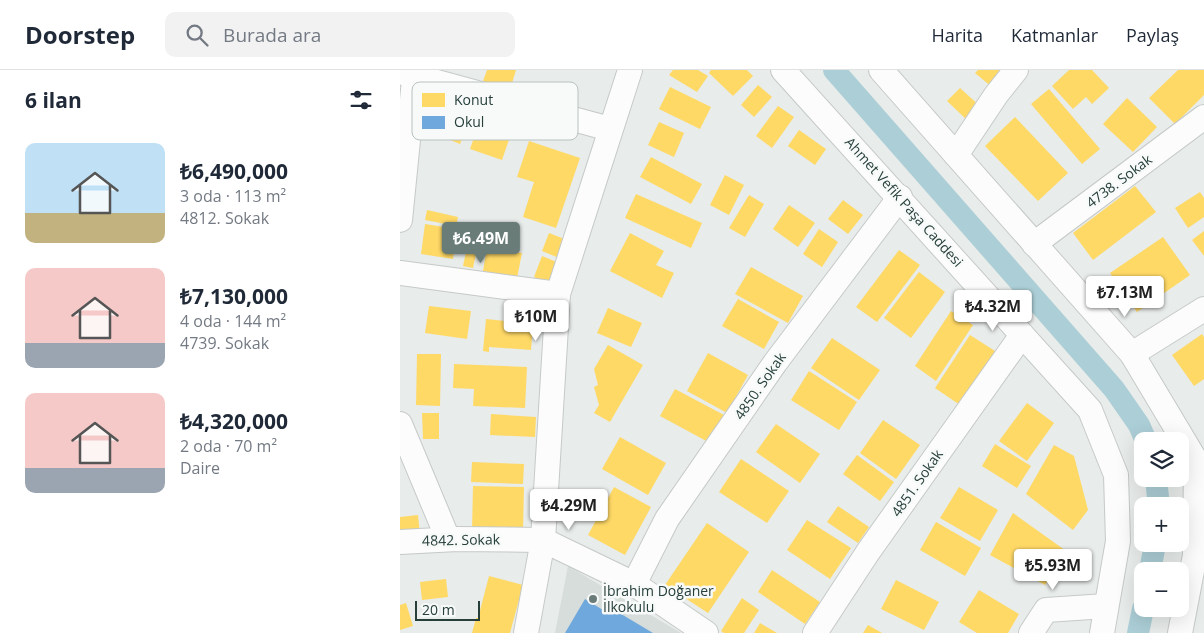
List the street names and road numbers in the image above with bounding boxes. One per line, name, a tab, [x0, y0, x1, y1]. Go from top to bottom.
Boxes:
street label: Ahmet Vefik Paşa Caddesi	[841, 133, 968, 271]
street label: 4738. Sokak	[1082, 149, 1156, 212]
street label: 4850. Sokak	[729, 348, 790, 423]
street label: 4851. Sokak	[886, 445, 947, 520]
street label: 4842. Sokak	[422, 529, 501, 550]

